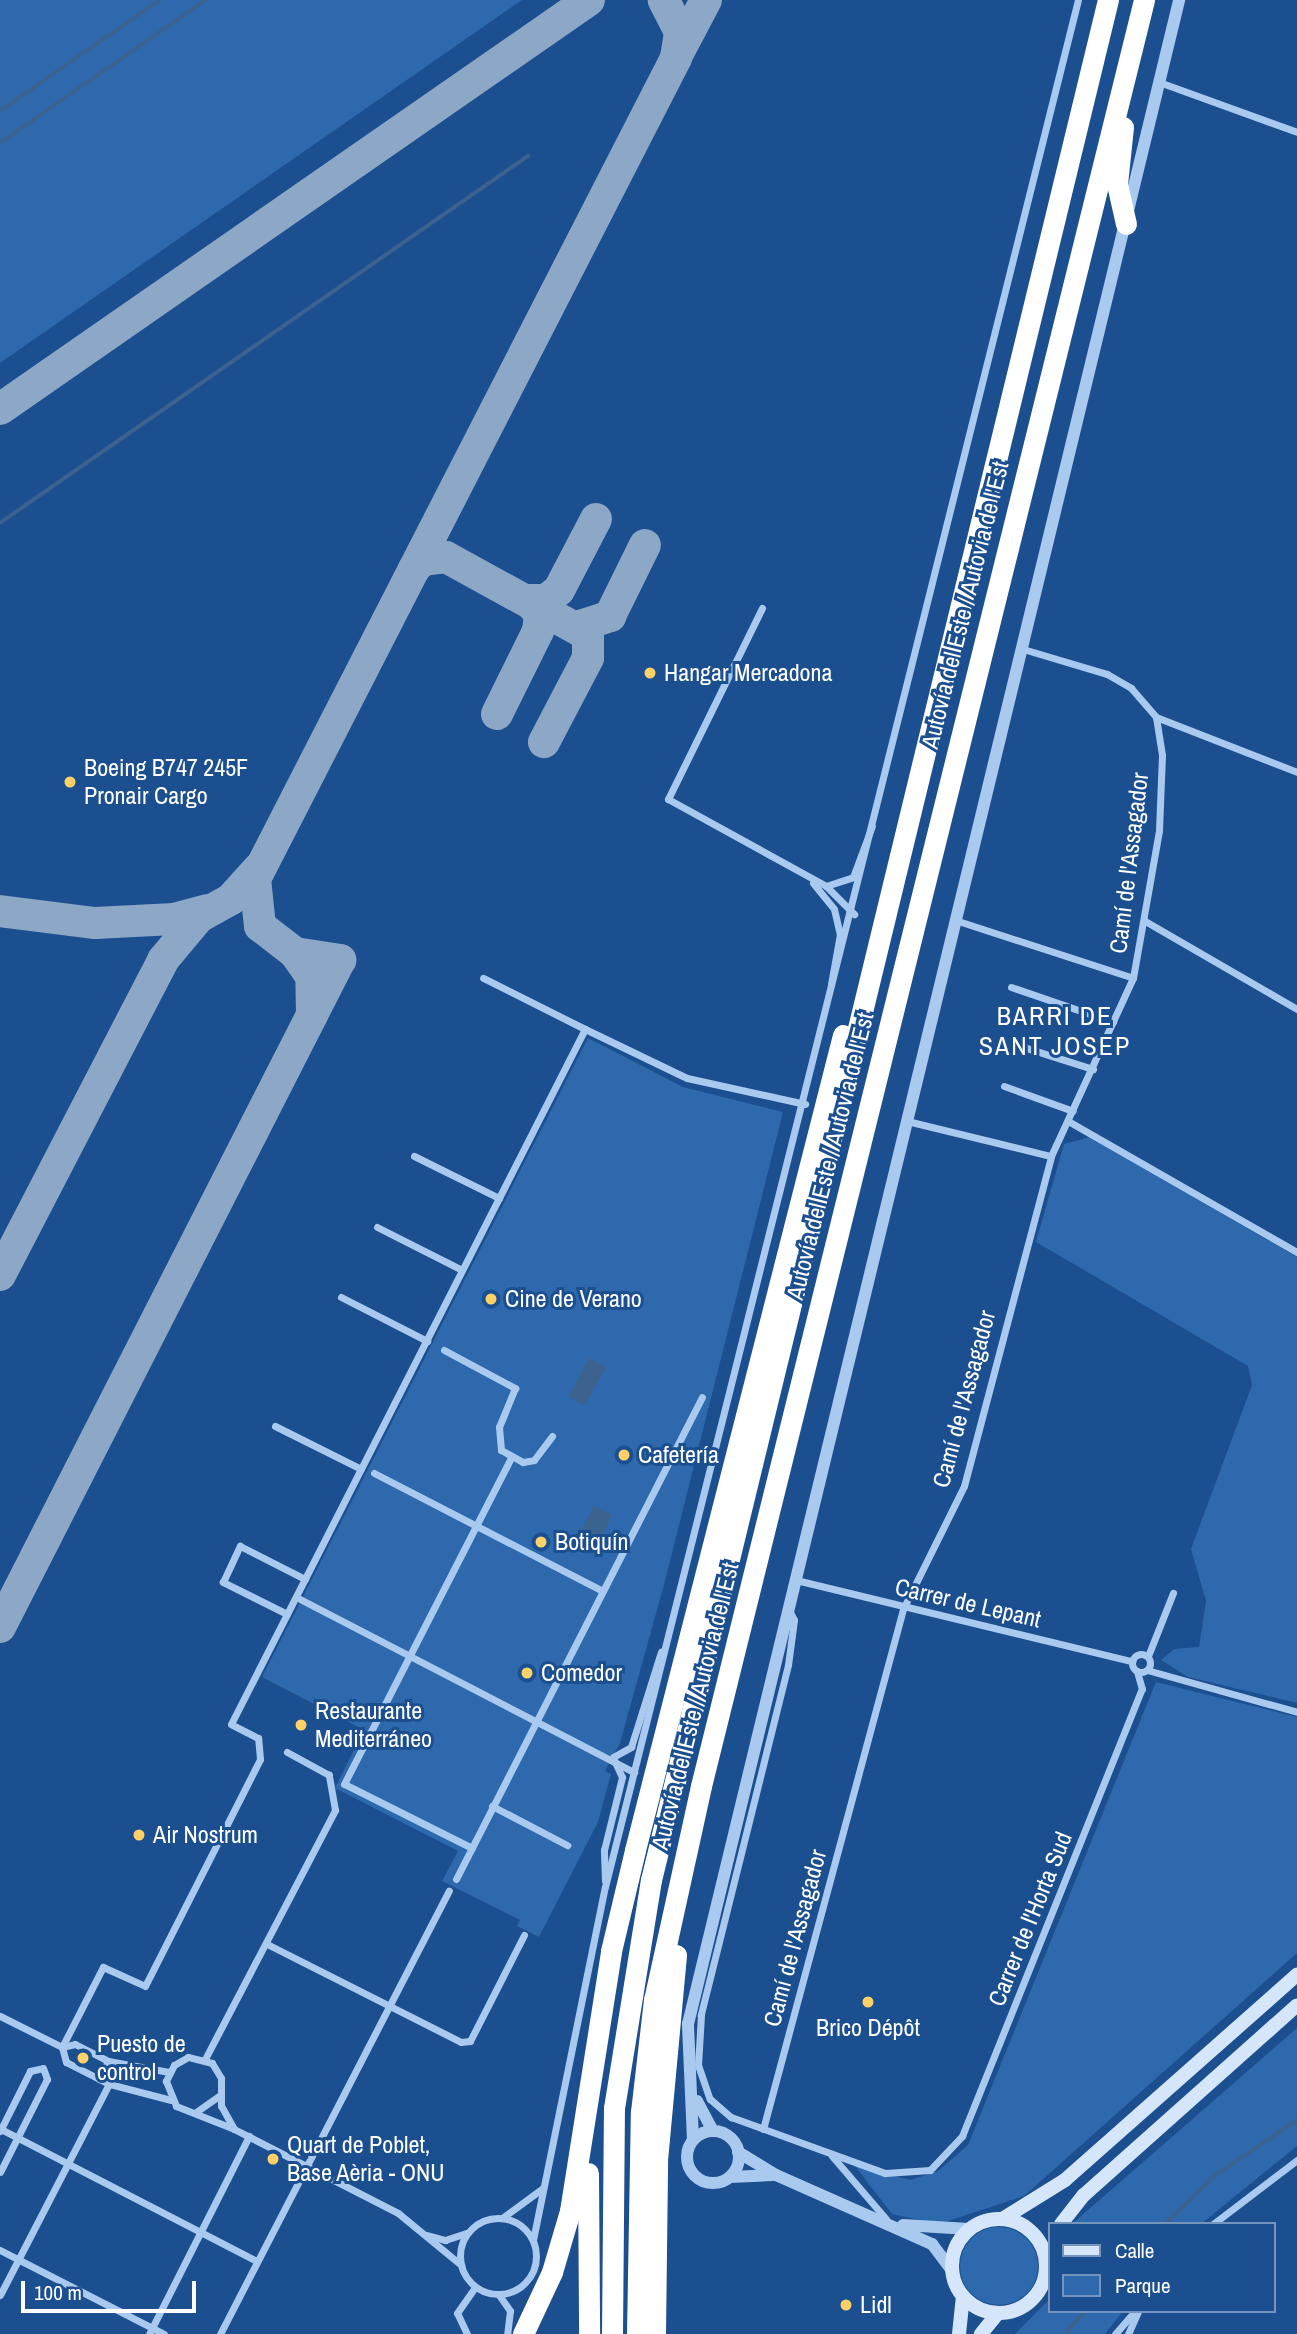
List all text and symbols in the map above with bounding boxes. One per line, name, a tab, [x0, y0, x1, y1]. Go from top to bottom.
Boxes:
street label: Autovía del Este / Autovia de l'Est	[915, 458, 1015, 752]
place label: Hangar Mercadona	[664, 659, 832, 687]
marker: Hangar Mercadona	[642, 665, 658, 681]
place label: Boeing B747 245F Pronair Cargo	[84, 754, 248, 810]
street label: Camí de l'Assagador	[1104, 771, 1154, 955]
marker: Boeing B747 245F Pronair Cargo	[62, 774, 78, 790]
district label: BARRI DE SANT JOSEP	[980, 1000, 1130, 1062]
street label: Autovía del Este / Autovia de l'Est	[780, 1009, 880, 1303]
place label: Cine de Verano	[505, 1285, 642, 1313]
marker: Cine de Verano	[483, 1291, 499, 1307]
street label: Camí de l'Assagador	[927, 1307, 1001, 1491]
place label: Cafetería	[638, 1441, 719, 1469]
marker: Cafetería	[616, 1447, 632, 1463]
place label: Botiquín	[555, 1528, 628, 1556]
marker: Botiquín	[533, 1534, 549, 1550]
street label: Autovía del Este / Autovia de l'Est	[645, 1559, 745, 1853]
street label: Carrer de Lepant	[892, 1572, 1044, 1634]
place label: Comedor	[541, 1659, 622, 1687]
marker: Comedor	[519, 1665, 535, 1681]
place label: Restaurante Mediterráneo	[315, 1697, 432, 1753]
marker: Restaurante Mediterráneo	[293, 1717, 309, 1733]
place label: Air Nostrum	[153, 1821, 258, 1849]
marker: Air Nostrum	[131, 1827, 147, 1843]
street label: Carrer de l'Horta Sud	[982, 1828, 1078, 2010]
street label: Camí de l'Assagador	[758, 1846, 832, 2030]
marker: Brico Dépôt	[860, 1994, 876, 2010]
place label: Brico Dépôt	[816, 2014, 920, 2042]
place label: Puesto de control	[97, 2030, 186, 2086]
marker: Puesto de control	[75, 2050, 91, 2066]
place label: Quart de Poblet, Base Aèria - ONU	[287, 2131, 446, 2187]
marker: Quart de Poblet, Base Aèria - ONU	[265, 2151, 281, 2167]
legend	[1048, 2222, 1276, 2313]
text: Calle	[1115, 2236, 1154, 2265]
scale bar	[24, 2268, 200, 2312]
text: Parque	[1115, 2271, 1171, 2300]
text: 100 m	[34, 2278, 82, 2307]
place label: Lidl	[860, 2291, 892, 2319]
marker: Lidl	[838, 2297, 854, 2313]

